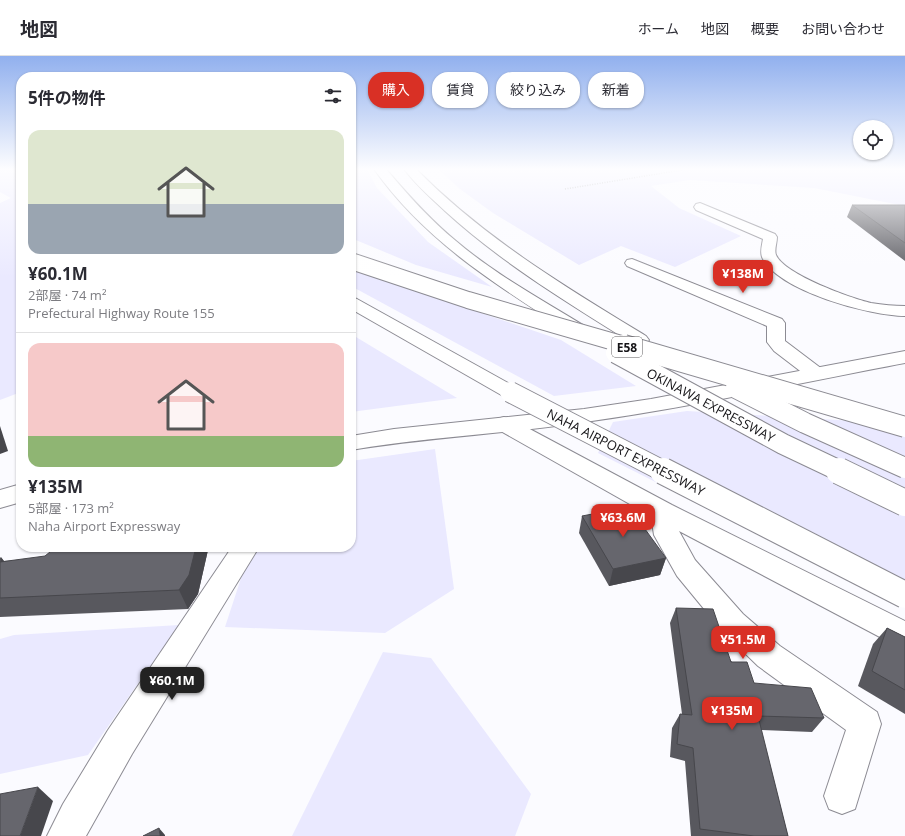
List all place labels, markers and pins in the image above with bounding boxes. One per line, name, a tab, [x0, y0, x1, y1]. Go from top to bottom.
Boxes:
pin: ¥138M	[715, 260, 771, 294]
pin: ¥63.6M	[590, 504, 656, 538]
pin: ¥51.5M	[710, 626, 776, 660]
pin: ¥60.1M	[139, 667, 205, 701]
pin: ¥135M	[704, 697, 760, 731]

